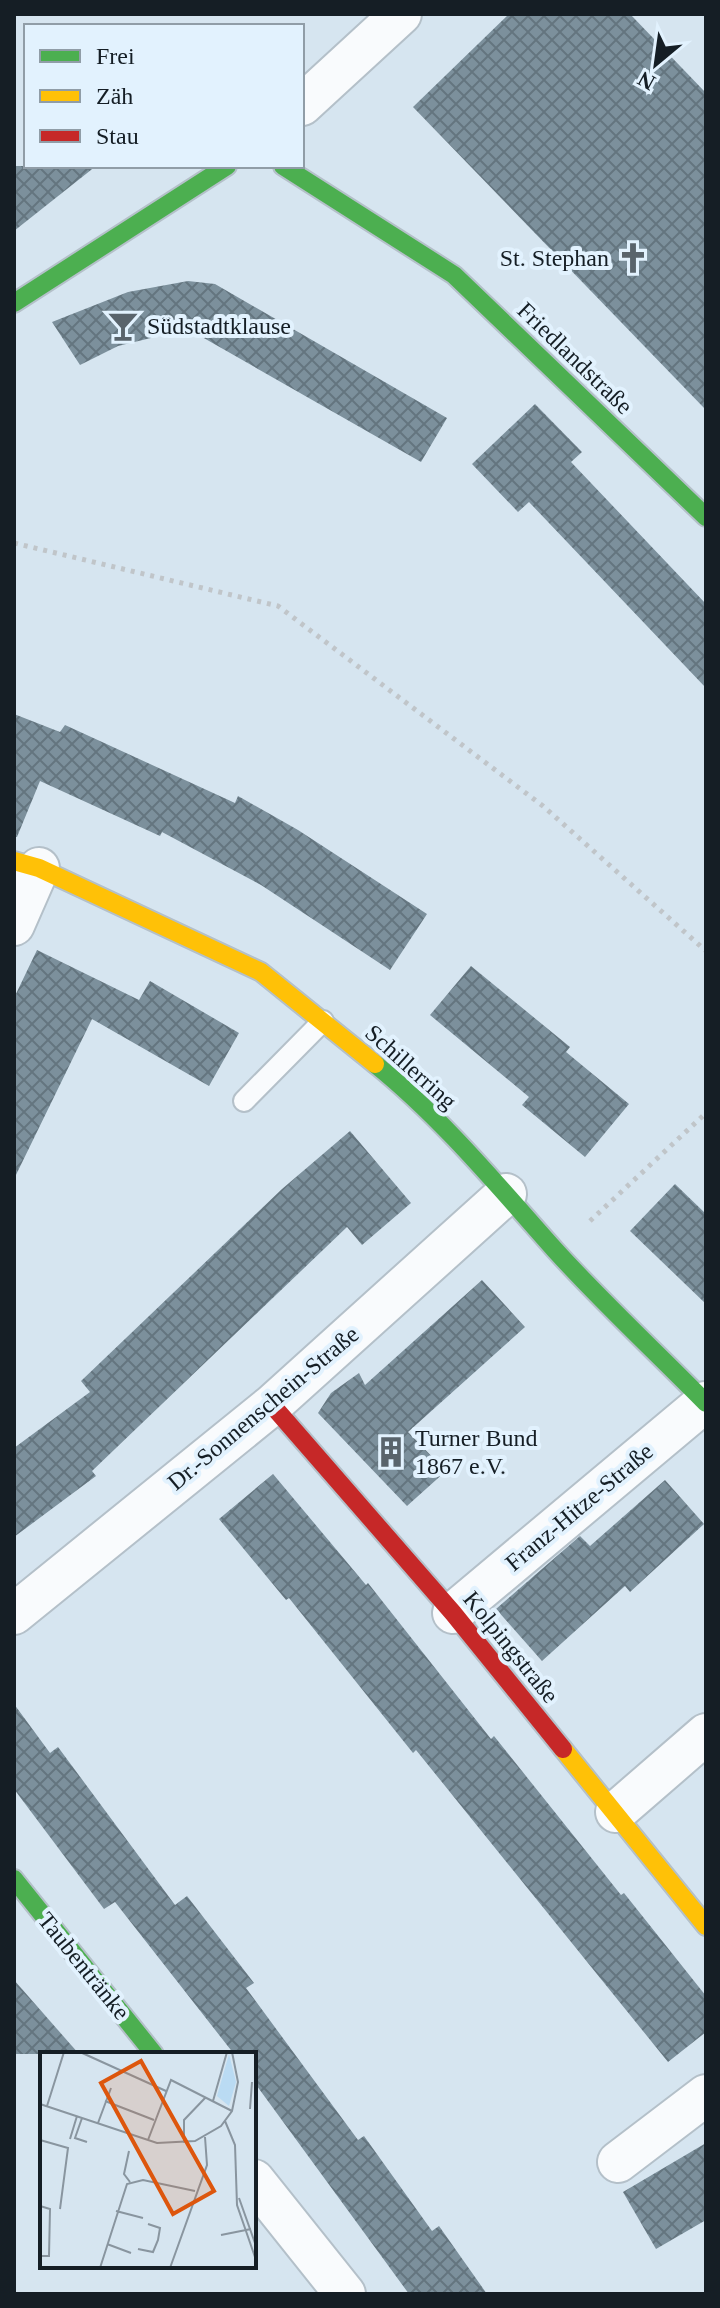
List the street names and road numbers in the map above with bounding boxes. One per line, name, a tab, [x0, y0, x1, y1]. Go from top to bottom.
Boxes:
street label: Friedlandstraße	[512, 297, 638, 419]
street label: Schillerring	[360, 1019, 462, 1115]
street label: Dr.-Sonnenschein-Straße	[162, 1321, 364, 1495]
street label: Franz-Hitze-Straße	[500, 1438, 658, 1576]
street label: Kolpingstraße	[458, 1586, 564, 1708]
street label: Taubentränke	[33, 1907, 135, 2025]

